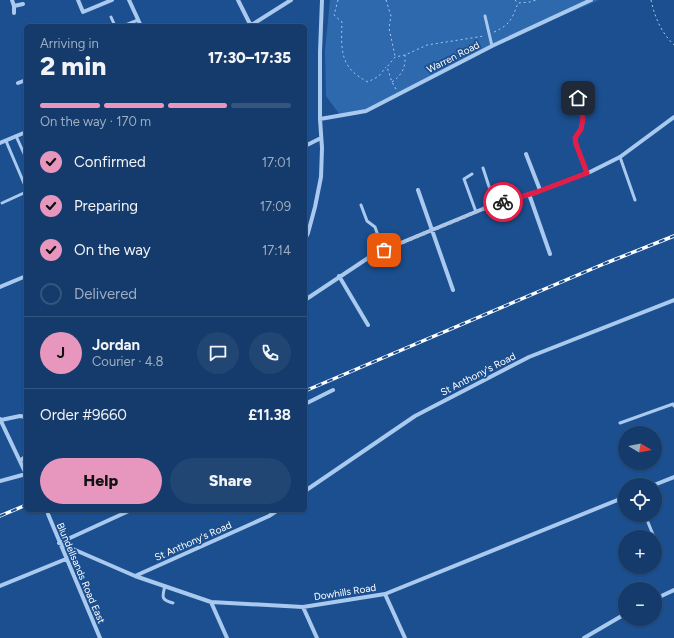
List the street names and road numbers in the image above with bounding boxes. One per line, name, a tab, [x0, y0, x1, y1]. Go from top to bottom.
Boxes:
street label: Warren Road	[424, 38, 482, 76]
street label: St Anthony's Road	[438, 349, 518, 399]
street label: St Anthony's Road	[153, 518, 234, 564]
street label: Blundellsands Road East	[54, 521, 108, 626]
street label: Dowhills Road	[313, 581, 377, 603]

